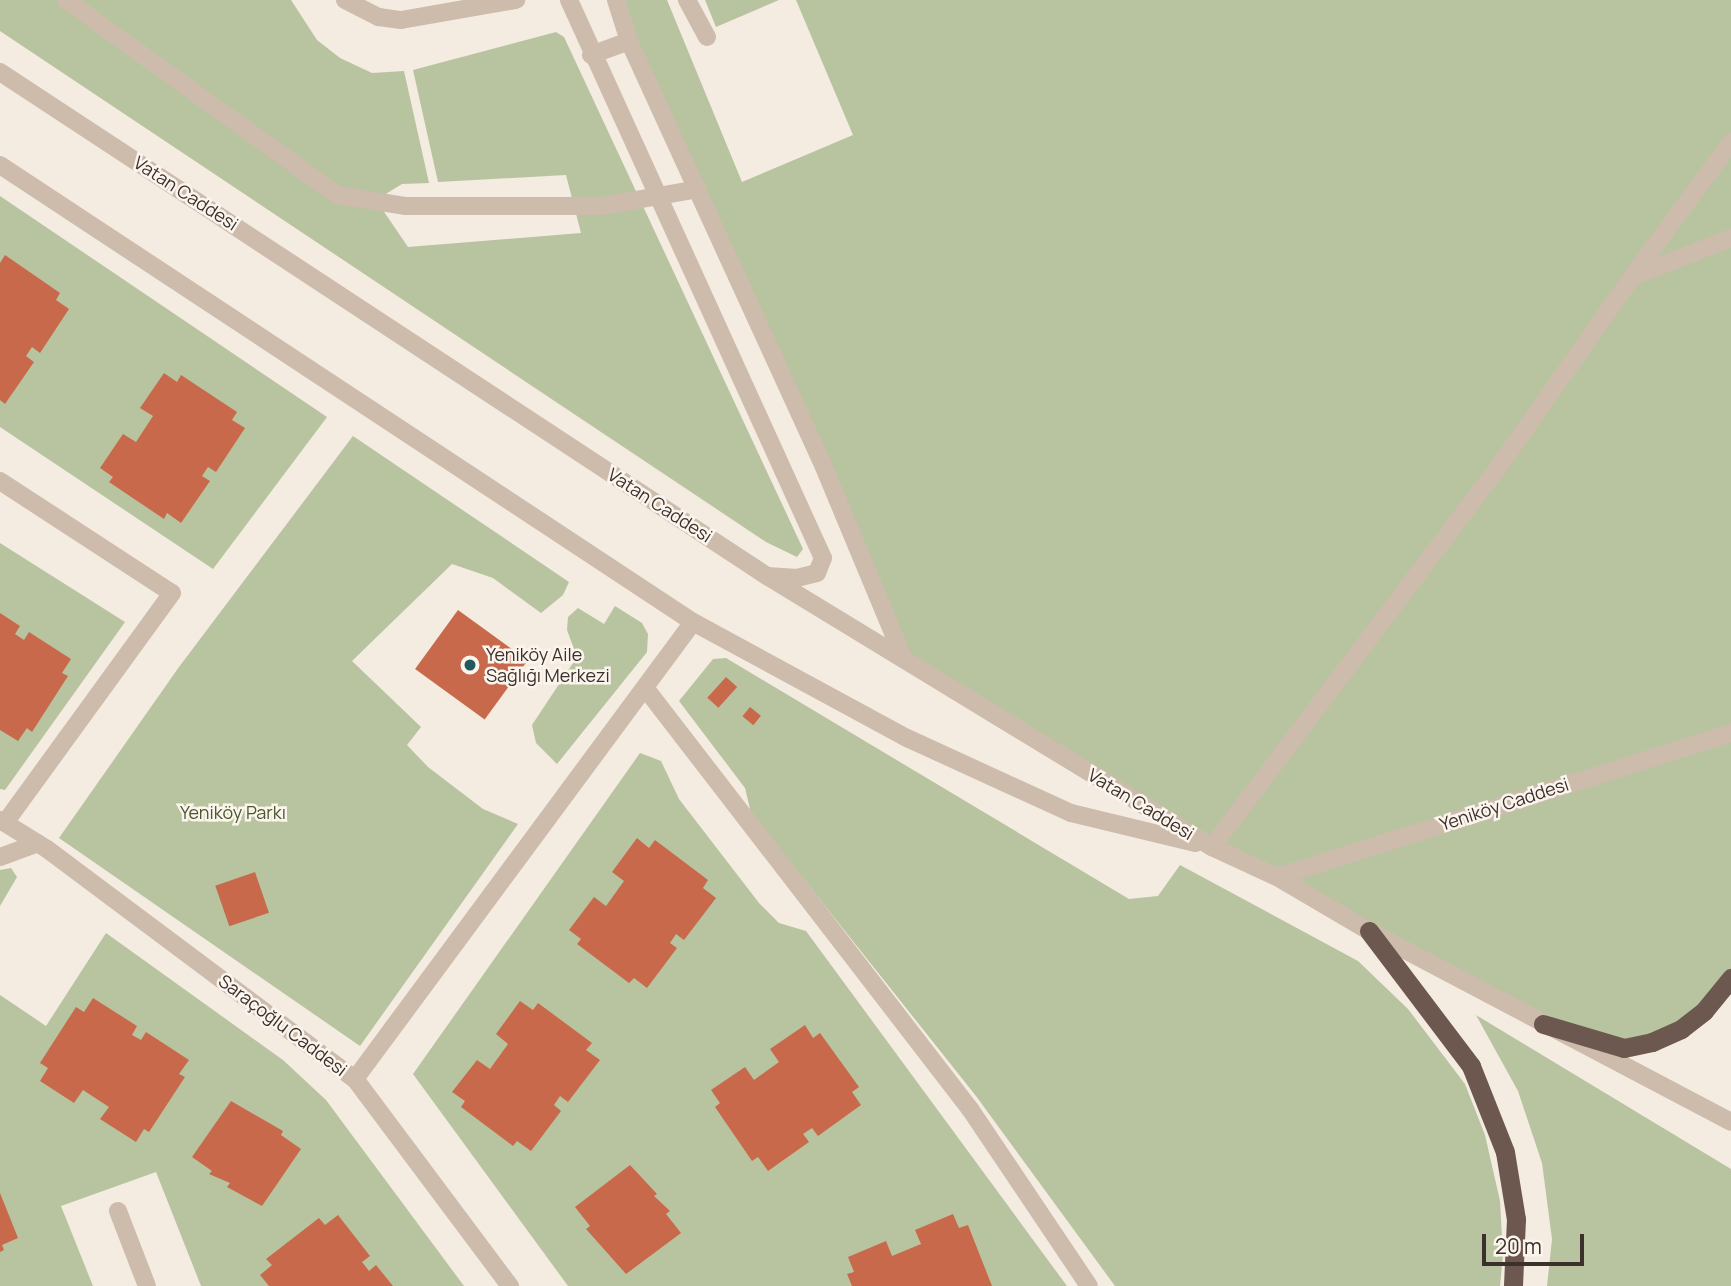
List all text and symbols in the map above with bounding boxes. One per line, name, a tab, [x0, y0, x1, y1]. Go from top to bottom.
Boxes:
street label: Vatan Caddesi	[130, 151, 242, 235]
street label: Vatan Caddesi	[604, 463, 716, 547]
place label: Yeniköy Aile Sağlığı Merkezi	[486, 644, 610, 686]
marker: Yeniköy Aile Sağlığı Merkezi	[460, 655, 480, 675]
street label: Vatan Caddesi	[1084, 764, 1198, 844]
street label: Yeniköy Caddesi	[1437, 773, 1571, 835]
park label: Yeniköy Parkı	[180, 801, 286, 823]
street label: Saraçoğlu Caddesi	[215, 970, 351, 1080]
scale bar	[1486, 1220, 1588, 1264]
text: 20 m	[1495, 1232, 1542, 1260]

